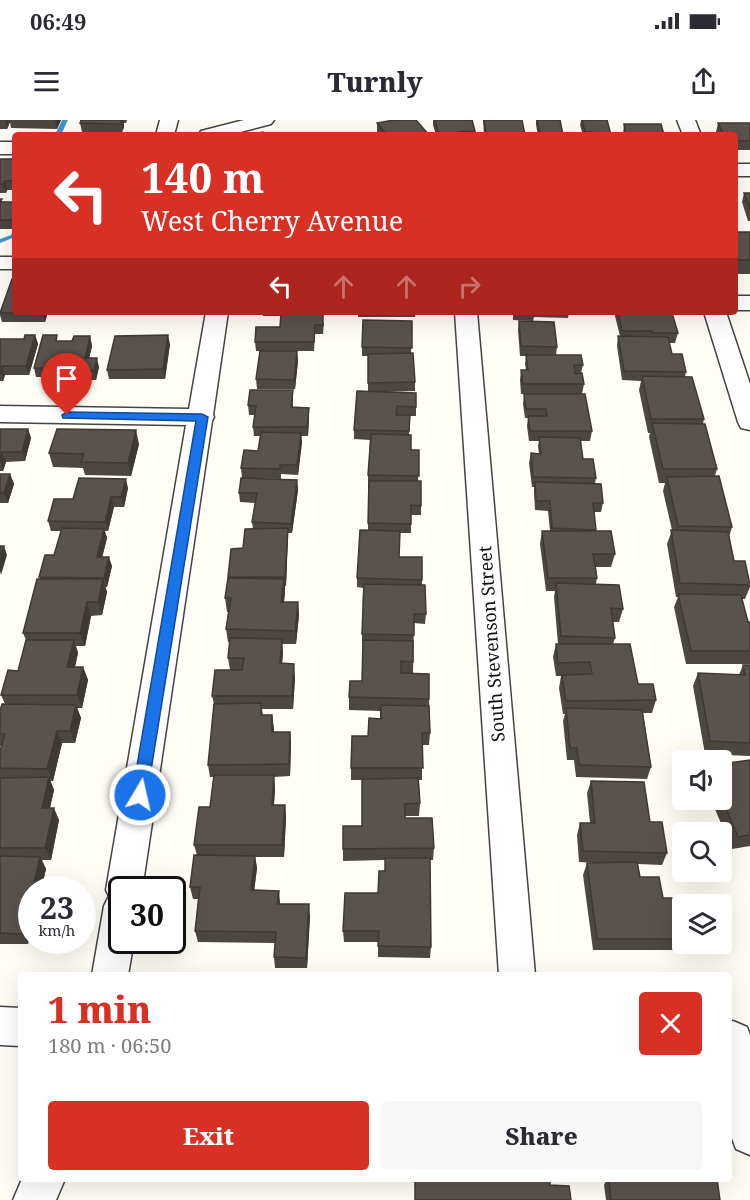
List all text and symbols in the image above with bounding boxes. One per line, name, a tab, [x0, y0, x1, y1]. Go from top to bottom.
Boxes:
text: 06:49	[30, 6, 86, 36]
text: Turnly	[327, 63, 423, 100]
icon: menu	[30, 65, 63, 98]
icon: share	[687, 65, 720, 98]
text: 140 m	[141, 148, 265, 205]
icon: left	[42, 156, 120, 234]
text: West Cherry Avenue	[141, 202, 403, 239]
icon: left	[264, 270, 297, 303]
icon: ahead	[327, 270, 360, 303]
icon: ahead	[390, 270, 423, 303]
icon: right	[453, 270, 486, 303]
pin	[41, 353, 92, 415]
icon: arrive	[50, 362, 83, 395]
street label: South Stevenson Street	[472, 545, 510, 743]
map controls	[672, 750, 732, 954]
button: sound	[672, 750, 732, 810]
position arrow	[108, 763, 172, 827]
button: search	[672, 822, 732, 882]
speed limit sign: 30	[108, 876, 186, 954]
text: 23	[40, 887, 74, 928]
button: layers	[672, 894, 732, 954]
text: km/h	[39, 920, 75, 940]
text: 1 min	[48, 985, 151, 1034]
button: close	[639, 992, 702, 1055]
text: 180 m · 06:50	[48, 1032, 171, 1059]
button: Exit	[48, 1101, 369, 1170]
button: Share	[381, 1101, 702, 1170]

